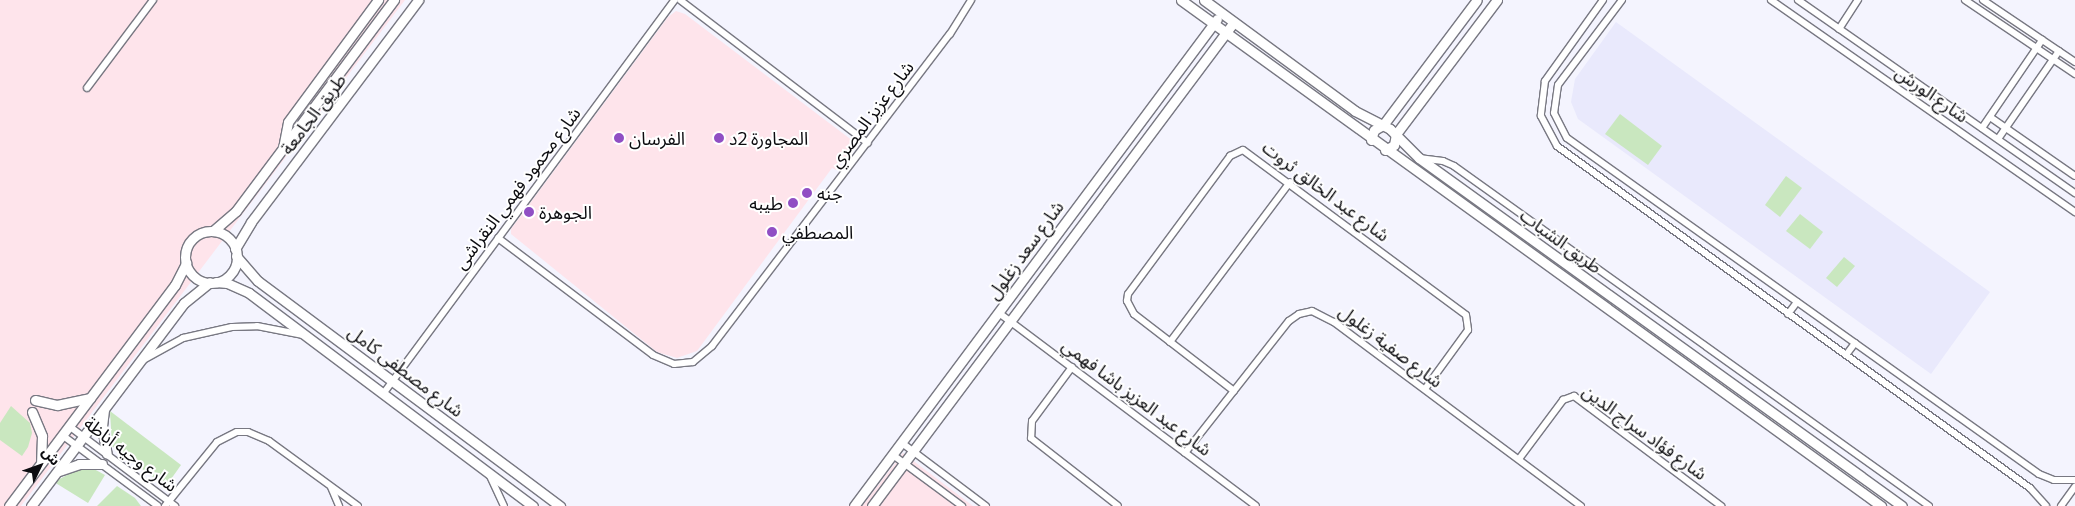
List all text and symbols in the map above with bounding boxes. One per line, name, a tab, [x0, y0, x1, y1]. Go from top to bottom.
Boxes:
street label: شارع عزيز المصري	[824, 57, 918, 171]
street label: شارع الورش	[1891, 61, 1973, 127]
street label: طريق الجامعة	[276, 69, 350, 159]
street label: شارع محمود فهمي النقراشى	[449, 103, 585, 273]
place label: الفرسان	[629, 127, 685, 149]
place label: المجاورة 2د	[729, 127, 808, 149]
marker: الفرسان	[613, 132, 625, 144]
marker: المجاورة 2د	[713, 132, 725, 144]
street label: شارع عبد الخالق ثروت	[1258, 136, 1394, 246]
place label: جنه	[817, 182, 843, 204]
marker: جنه	[801, 187, 813, 199]
place label: طيبه	[749, 192, 783, 214]
street label: شارع سعد زغلول	[982, 196, 1068, 304]
marker: طيبه	[787, 197, 799, 209]
place label: الجوهرة	[539, 201, 592, 223]
street label: طريق الشباب	[1516, 204, 1606, 278]
marker: الجوهرة	[523, 206, 535, 218]
place label: المصطفي	[782, 221, 853, 243]
marker: المصطفي	[766, 226, 778, 238]
street label: شارع صفية زغلول	[1335, 300, 1447, 392]
street label: شارع مصطفى كامل	[344, 321, 468, 421]
street label: شارع عبد العزيز باشا فهمي	[1058, 334, 1216, 460]
street label: شارع فؤاد سراج الدين	[1579, 380, 1711, 484]
street label: شارع وجيه أباظة	[80, 412, 182, 496]
north arrow	[15, 441, 65, 491]
text: ش	[39, 443, 64, 468]

